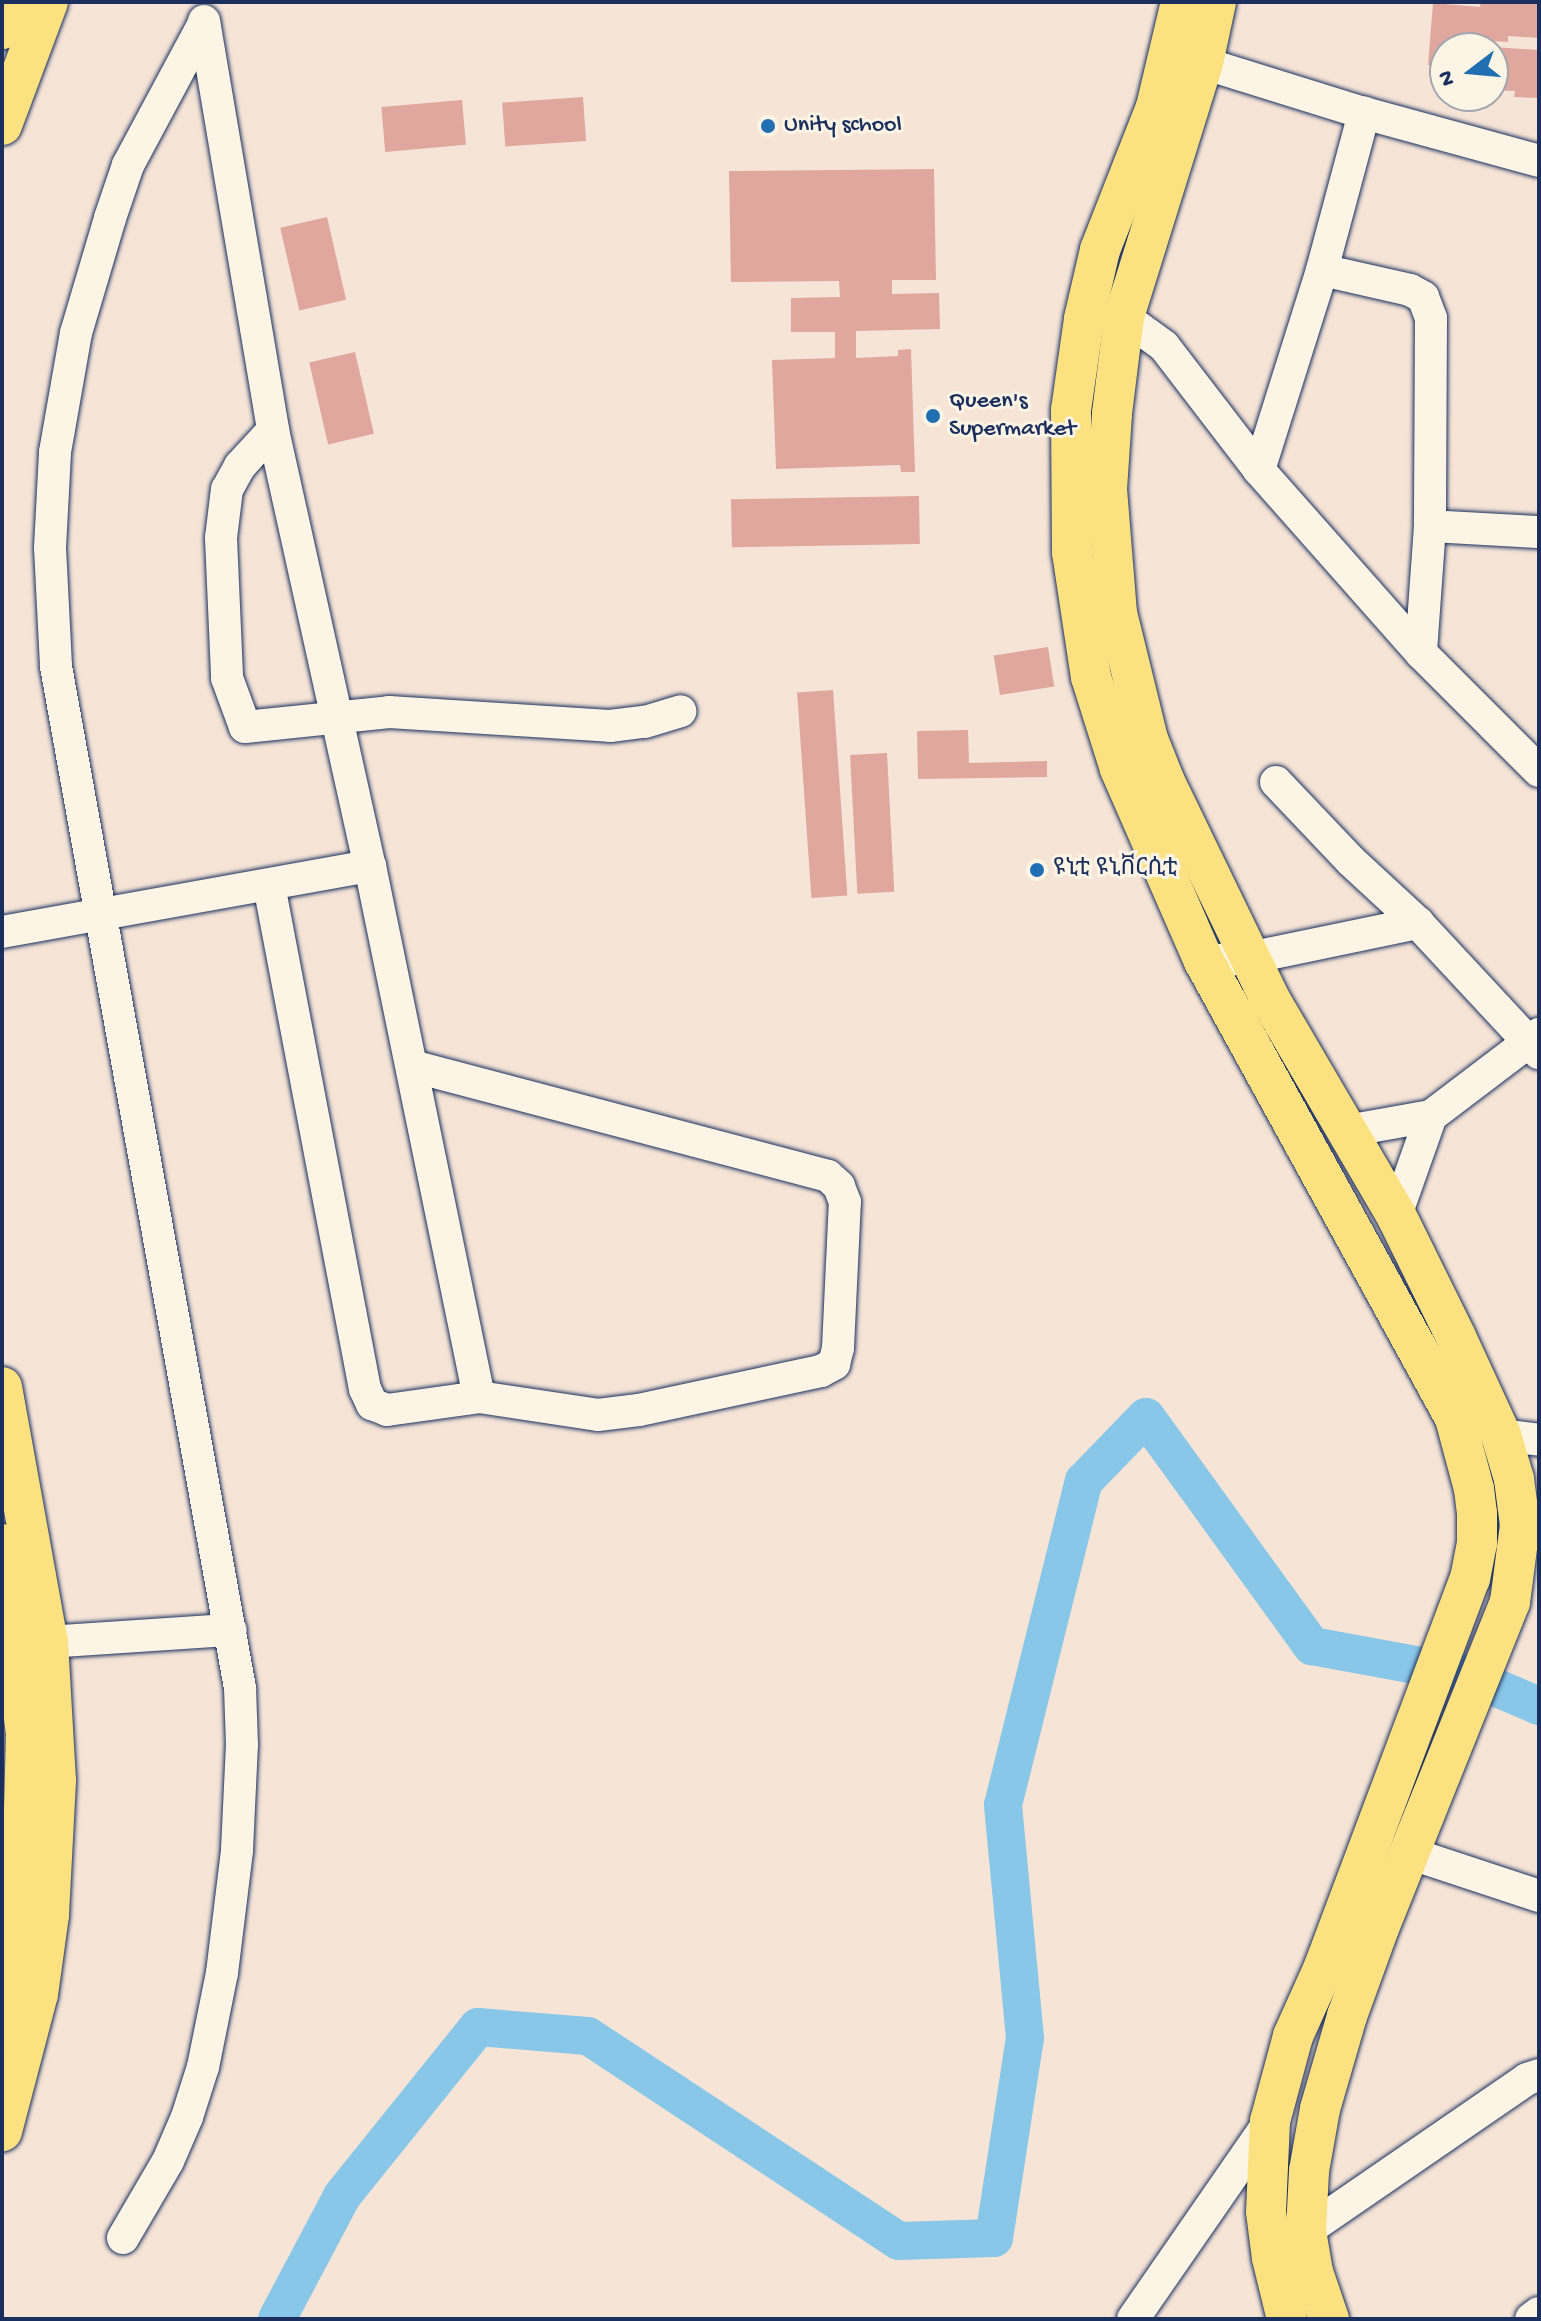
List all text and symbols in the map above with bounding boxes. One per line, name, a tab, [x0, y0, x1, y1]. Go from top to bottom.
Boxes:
north arrow	[1429, 32, 1509, 112]
text: N	[1433, 68, 1462, 89]
place label: Unity school	[784, 112, 902, 140]
marker: Unity school	[759, 117, 777, 135]
place label: Queen's Supermarket	[949, 388, 1076, 444]
marker: Queen's Supermarket	[924, 407, 942, 425]
place label: ዩኒቲ ዩኒቨርሲቲ	[1053, 856, 1177, 884]
marker: ዩኒቲ ዩኒቨርሲቲ	[1028, 861, 1046, 879]

